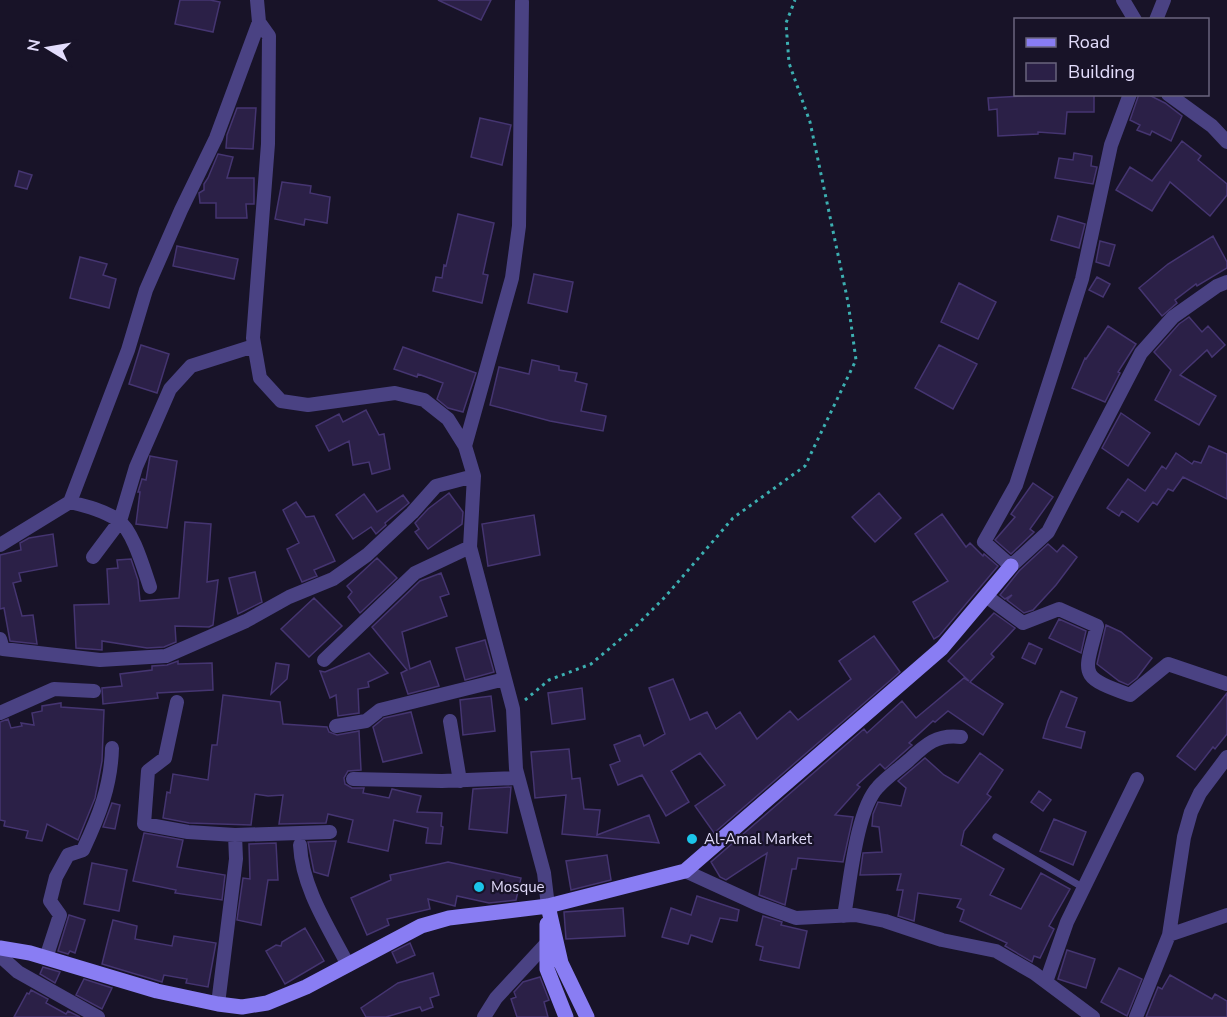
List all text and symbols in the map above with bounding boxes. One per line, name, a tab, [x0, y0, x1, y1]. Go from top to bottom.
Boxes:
north arrow	[18, 18, 78, 78]
legend	[1014, 18, 1209, 96]
text: Road	[1068, 30, 1110, 54]
text: N	[22, 37, 46, 53]
text: Building	[1068, 60, 1135, 84]
place label: Al-Amal Market	[704, 829, 813, 849]
marker: Al-Amal Market	[685, 832, 699, 846]
place label: Mosque	[491, 877, 545, 897]
marker: Mosque	[472, 880, 486, 894]

